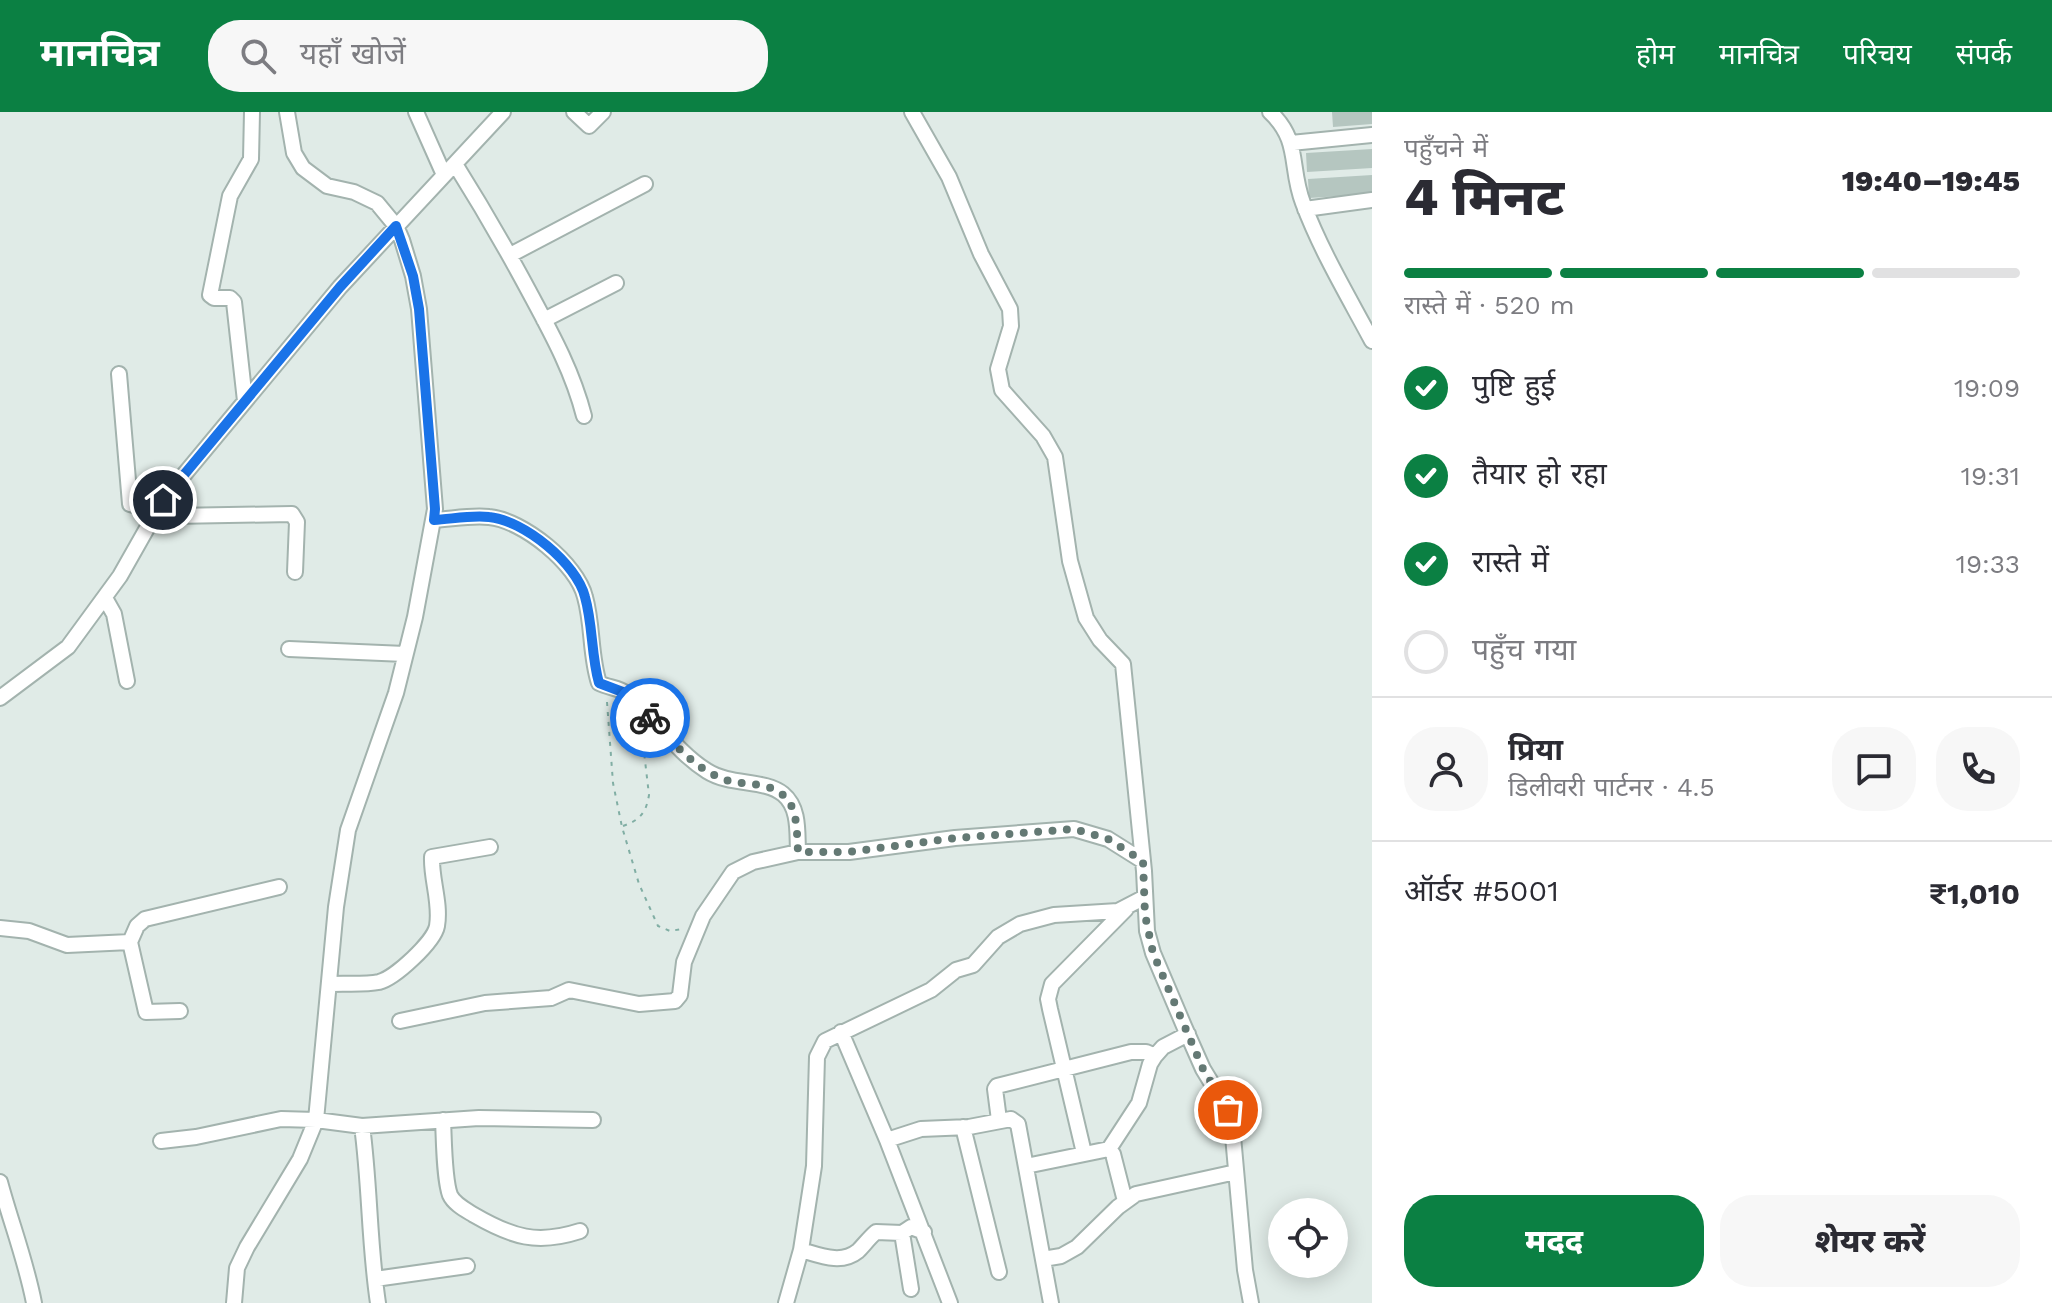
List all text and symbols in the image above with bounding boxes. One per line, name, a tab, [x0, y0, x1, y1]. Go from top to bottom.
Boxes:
search box	[208, 20, 768, 92]
text: मानचित्र	[40, 31, 160, 75]
icon: search	[236, 34, 280, 78]
text: यहाँ खोजें	[300, 36, 406, 71]
text: होम	[1636, 38, 1675, 71]
text: मानचित्र	[1719, 38, 1799, 71]
text: परिचय	[1843, 38, 1912, 71]
text: संपर्क	[1956, 38, 2012, 71]
text: पहुँचने में	[1404, 133, 1488, 163]
text: 19:40–19:45	[1842, 163, 2020, 198]
text: 4 मिनट	[1404, 167, 1564, 228]
text: रास्ते में · 520 m	[1404, 290, 1574, 320]
icon: check	[1404, 366, 1448, 410]
text: पुष्टि हुई	[1472, 368, 1555, 403]
text: 19:09	[1954, 373, 2020, 403]
icon: check	[1404, 454, 1448, 498]
text: तैयार हो रहा	[1472, 456, 1607, 491]
text: 19:31	[1961, 461, 2020, 491]
pin	[129, 466, 197, 534]
icon: home	[141, 478, 185, 522]
icon: check	[1404, 542, 1448, 586]
text: रास्ते में	[1472, 544, 1549, 579]
text: 19:33	[1956, 549, 2020, 579]
text: पहुँच गया	[1472, 632, 1576, 667]
courier	[610, 678, 690, 758]
icon: bike	[628, 696, 672, 740]
button: person	[1404, 727, 1488, 811]
button: chat	[1832, 727, 1916, 811]
button: phone	[1936, 727, 2020, 811]
text: प्रिया	[1508, 732, 1563, 767]
text: डिलीवरी पार्टनर · 4.5	[1508, 772, 1715, 802]
text: ऑर्डर #5001	[1404, 873, 1559, 908]
text: ₹1,010	[1929, 876, 2020, 911]
pin	[1194, 1076, 1262, 1144]
icon: bag	[1206, 1088, 1250, 1132]
button: मदद	[1404, 1195, 1704, 1287]
button: शेयर करें	[1720, 1195, 2020, 1287]
map controls	[1268, 1198, 1348, 1278]
button: locate	[1268, 1198, 1348, 1278]

